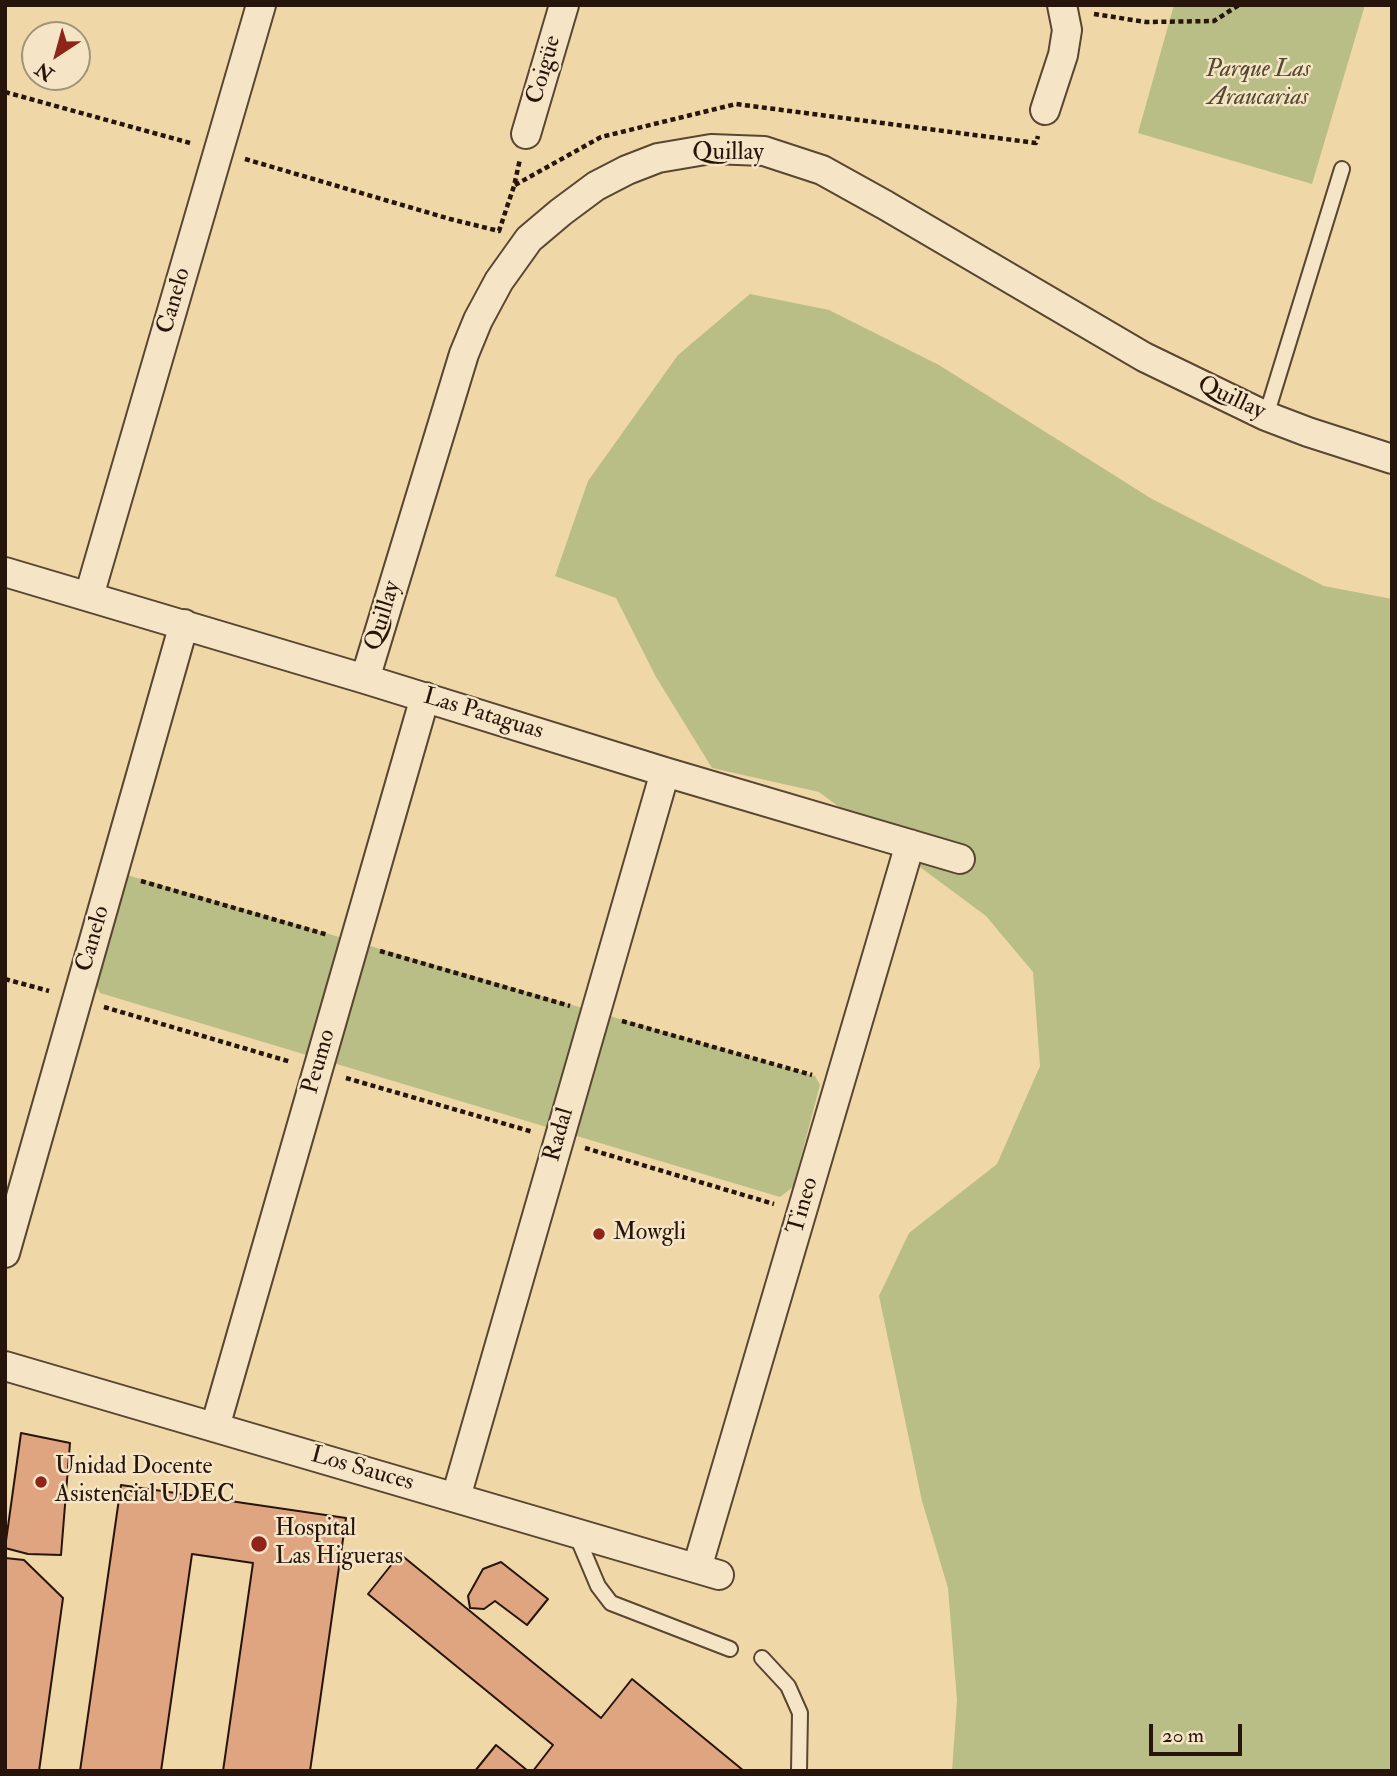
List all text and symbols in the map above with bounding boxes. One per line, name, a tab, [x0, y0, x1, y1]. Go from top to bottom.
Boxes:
north arrow	[21, 21, 91, 91]
street label: Coigüe	[522, 32, 568, 108]
text: N	[31, 57, 59, 86]
park label: Parque Las Araucarias	[1206, 57, 1310, 113]
street label: Quillay	[692, 140, 764, 168]
street label: Canelo	[152, 265, 198, 337]
street label: Quillay	[1192, 371, 1270, 427]
street label: Quillay	[360, 578, 408, 654]
street label: Las Pataguas	[419, 683, 547, 747]
street label: Canelo	[71, 903, 117, 975]
street label: Peumo	[297, 1026, 343, 1098]
street label: Radal	[539, 1105, 581, 1165]
street label: Tineo	[782, 1174, 826, 1238]
place label: Mowgli	[613, 1220, 686, 1248]
marker: Mowgli	[591, 1226, 607, 1242]
street label: Los Sauces	[307, 1442, 417, 1498]
place label: Unidad Docente Asistencial UDEC	[55, 1454, 235, 1510]
marker: Unidad Docente Asistencial UDEC	[33, 1474, 49, 1490]
place label: Hospital Las Higueras	[275, 1516, 403, 1572]
marker: Hospital Las Higueras	[249, 1534, 269, 1554]
scale bar	[1152, 1710, 1245, 1754]
text: 20 m	[1162, 1722, 1204, 1749]

